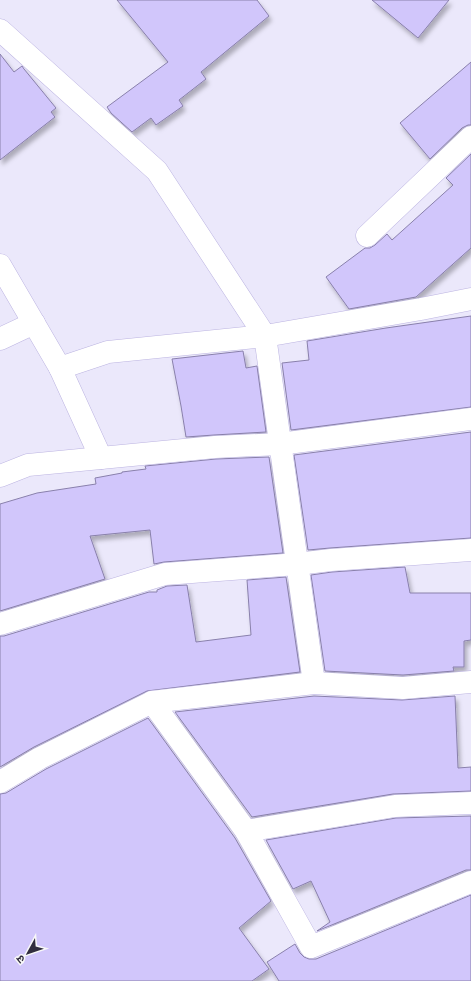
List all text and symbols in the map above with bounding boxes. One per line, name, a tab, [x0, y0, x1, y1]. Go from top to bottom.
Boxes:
north arrow	[8, 933, 48, 973]
text: उ	[12, 952, 28, 967]

